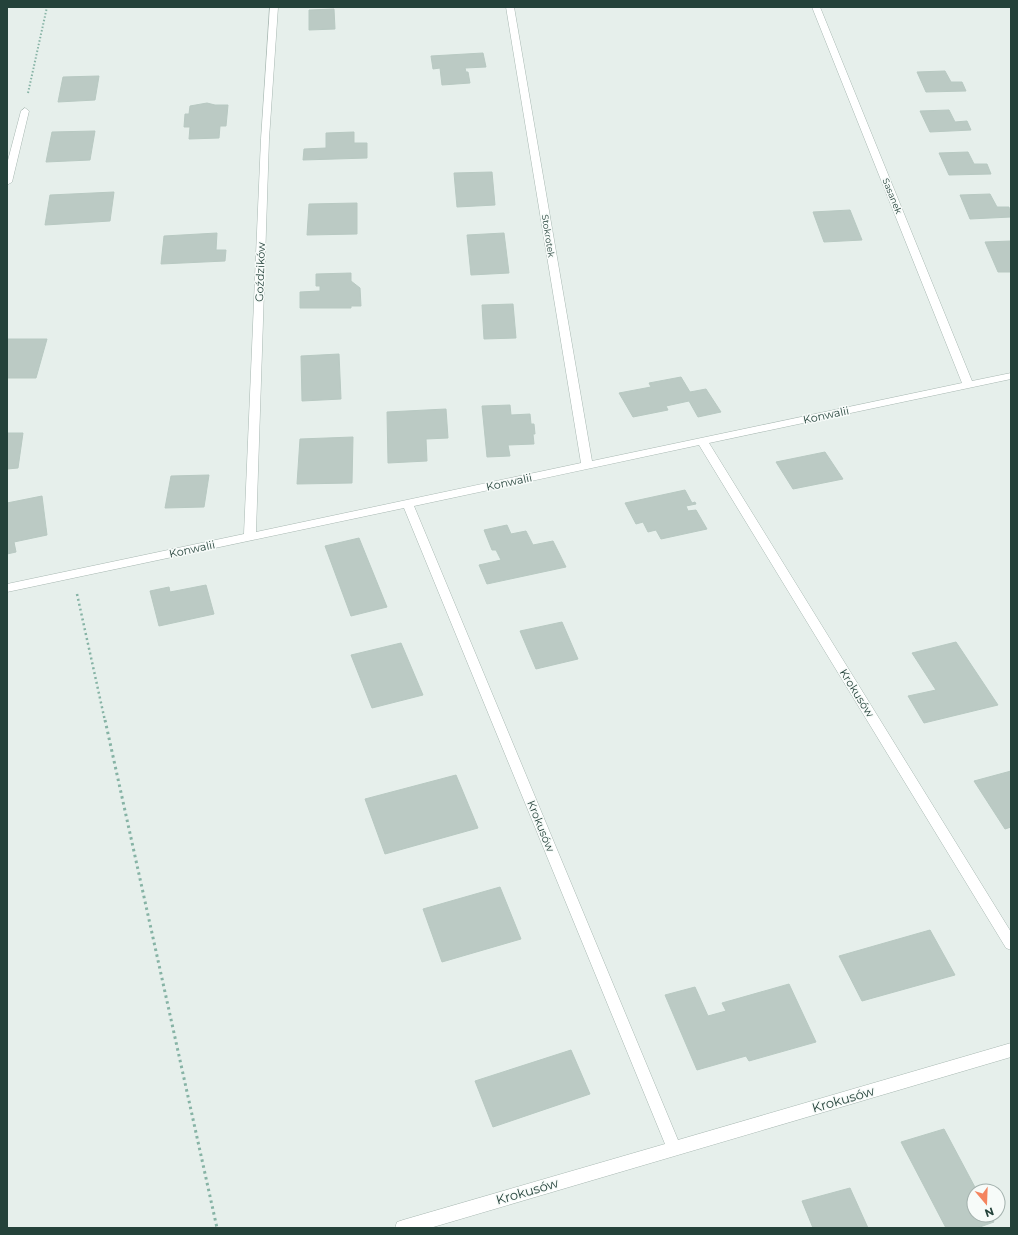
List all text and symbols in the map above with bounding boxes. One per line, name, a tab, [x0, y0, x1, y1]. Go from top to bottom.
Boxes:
street label: Sasanek	[880, 176, 905, 216]
street label: Stokrotek	[540, 214, 557, 259]
street label: Goździków	[252, 242, 268, 302]
street label: Konwalii	[802, 403, 850, 427]
street label: Konwalii	[485, 470, 533, 494]
street label: Konwalii	[168, 537, 216, 561]
street label: Krokusów	[837, 666, 878, 720]
street label: Krokusów	[524, 798, 558, 854]
street label: Krokusów	[810, 1082, 877, 1116]
street label: Krokusów	[494, 1174, 561, 1208]
north arrow	[966, 1183, 1006, 1223]
text: N	[983, 1204, 996, 1221]

